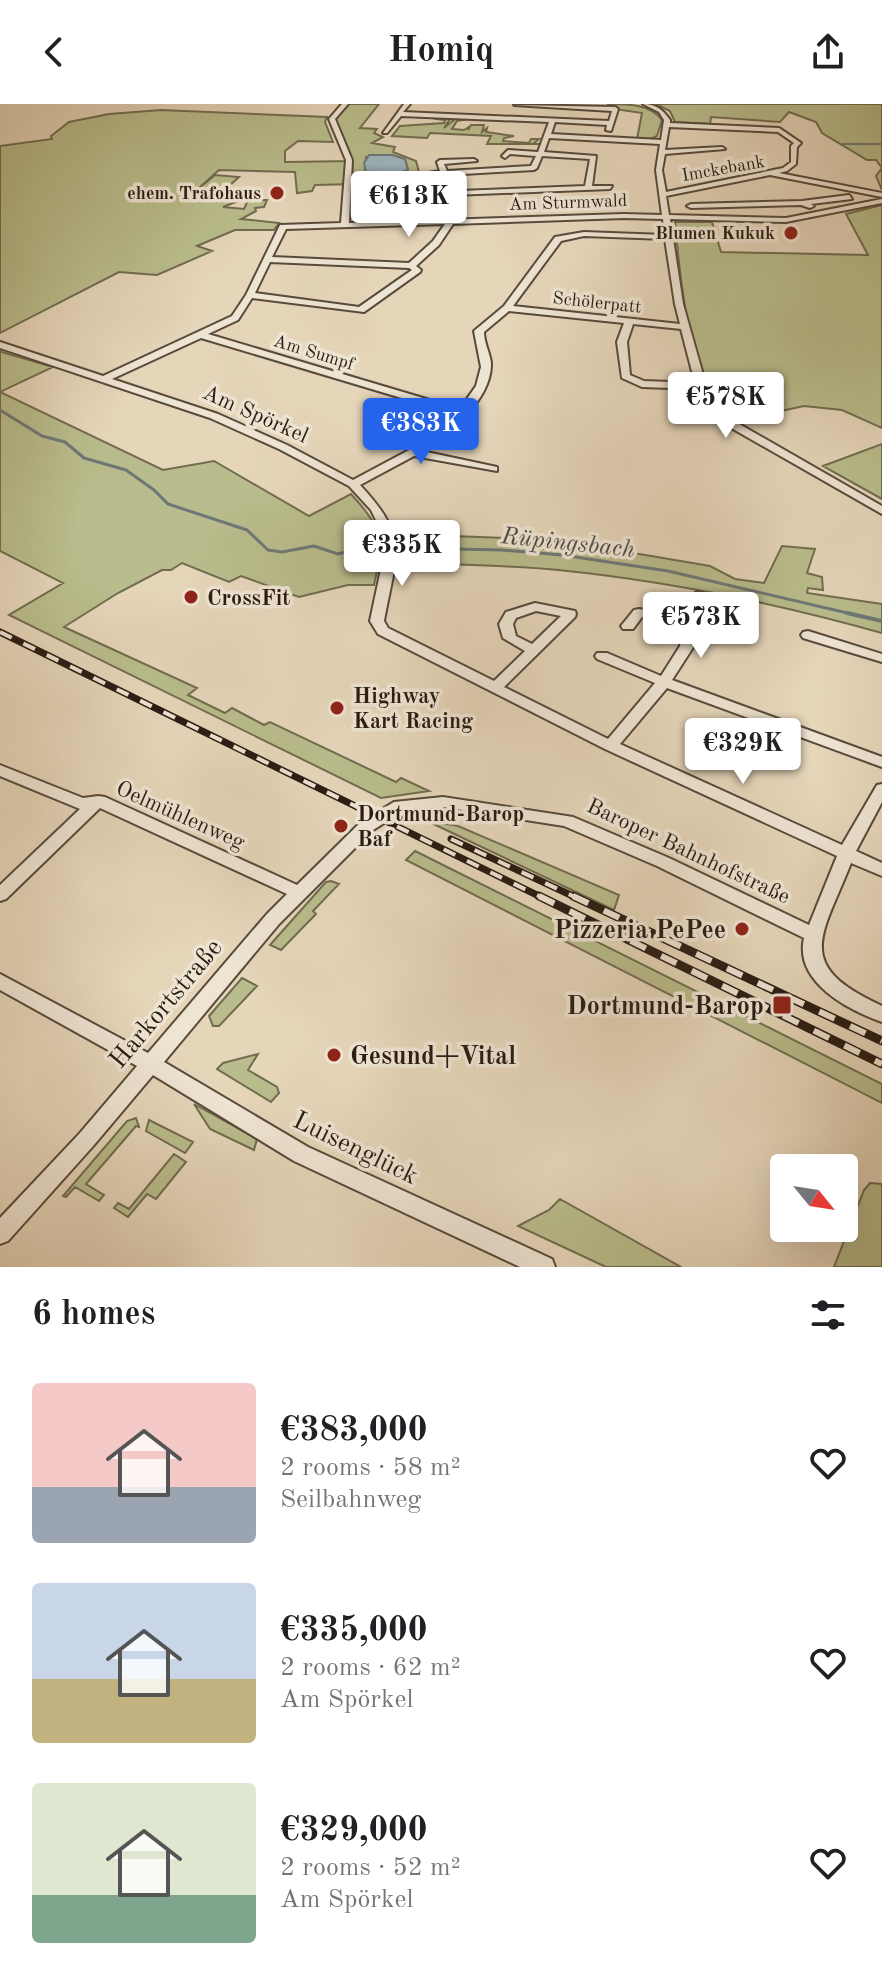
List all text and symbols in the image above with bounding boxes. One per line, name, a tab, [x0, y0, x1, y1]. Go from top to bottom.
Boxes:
icon: back	[32, 30, 76, 74]
icon: share	[806, 30, 850, 74]
text: Homiq	[388, 34, 494, 70]
street label: Imckebank	[680, 153, 766, 185]
pin: €613K	[353, 171, 465, 239]
marker: ehem. Trafohaus	[268, 184, 286, 202]
text: €613K	[369, 184, 449, 210]
place label: ehem. Trafohaus	[127, 185, 261, 203]
street label: Am Sturmwald	[509, 192, 628, 214]
marker: Blumen Kukuk	[782, 224, 800, 242]
place label: Blumen Kukuk	[655, 225, 775, 243]
street label: Schölerpatt	[552, 289, 642, 317]
street label: Am Sumpf	[271, 332, 357, 374]
pin: €578K	[670, 372, 782, 440]
street label: Am Spörkel	[199, 382, 311, 448]
text: €578K	[686, 385, 766, 411]
pin: €383K	[365, 398, 477, 466]
text: €383K	[381, 411, 461, 437]
pin: €335K	[346, 520, 458, 588]
water label: Rüpingsbach	[499, 525, 636, 563]
text: €335K	[362, 533, 442, 559]
marker: CrossFit	[182, 588, 200, 606]
place label: CrossFit	[207, 588, 290, 610]
pin: €573K	[645, 592, 757, 660]
text: €573K	[661, 605, 741, 631]
place label: Highway Kart Racing	[353, 686, 473, 733]
marker: Highway Kart Racing	[328, 699, 346, 717]
pin: €329K	[687, 718, 799, 786]
text: €329K	[703, 731, 783, 757]
street label: Oelmühlenweg	[112, 778, 248, 854]
street label: Baroper Bahnhofstraße	[583, 795, 793, 909]
place label: Dortmund-Barop Baf	[357, 804, 524, 851]
marker: Dortmund-Barop Baf	[332, 817, 350, 835]
place label: Pizzeria PePee	[554, 918, 726, 944]
marker: Pizzeria PePee	[733, 920, 751, 938]
street label: Harkortstraße	[105, 935, 228, 1074]
place label: Dortmund-Barop	[566, 994, 764, 1020]
marker: Dortmund-Barop	[771, 994, 793, 1016]
place label: Gesund+Vital	[350, 1044, 516, 1070]
marker: Gesund+Vital	[325, 1046, 343, 1064]
street label: Luisenglück	[289, 1107, 422, 1190]
north arrow	[770, 1154, 858, 1242]
map controls	[770, 1154, 858, 1242]
icon: filters	[806, 1293, 850, 1337]
text: 6 homes	[32, 1298, 155, 1332]
text: €383,000	[280, 1414, 428, 1448]
icon: home	[96, 1415, 192, 1511]
icon: heart	[806, 1441, 850, 1485]
text: 2 rooms · 58 m²	[280, 1455, 461, 1481]
text: Seilbahnweg	[280, 1487, 421, 1513]
text: €335,000	[280, 1614, 428, 1648]
icon: home	[96, 1615, 192, 1711]
icon: heart	[806, 1641, 850, 1685]
text: 2 rooms · 62 m²	[280, 1655, 461, 1681]
text: Am Spörkel	[280, 1687, 413, 1713]
text: €329,000	[280, 1814, 428, 1848]
icon: home	[96, 1815, 192, 1911]
icon: heart	[806, 1841, 850, 1885]
text: 2 rooms · 52 m²	[280, 1855, 461, 1881]
text: Am Spörkel	[280, 1887, 413, 1913]

